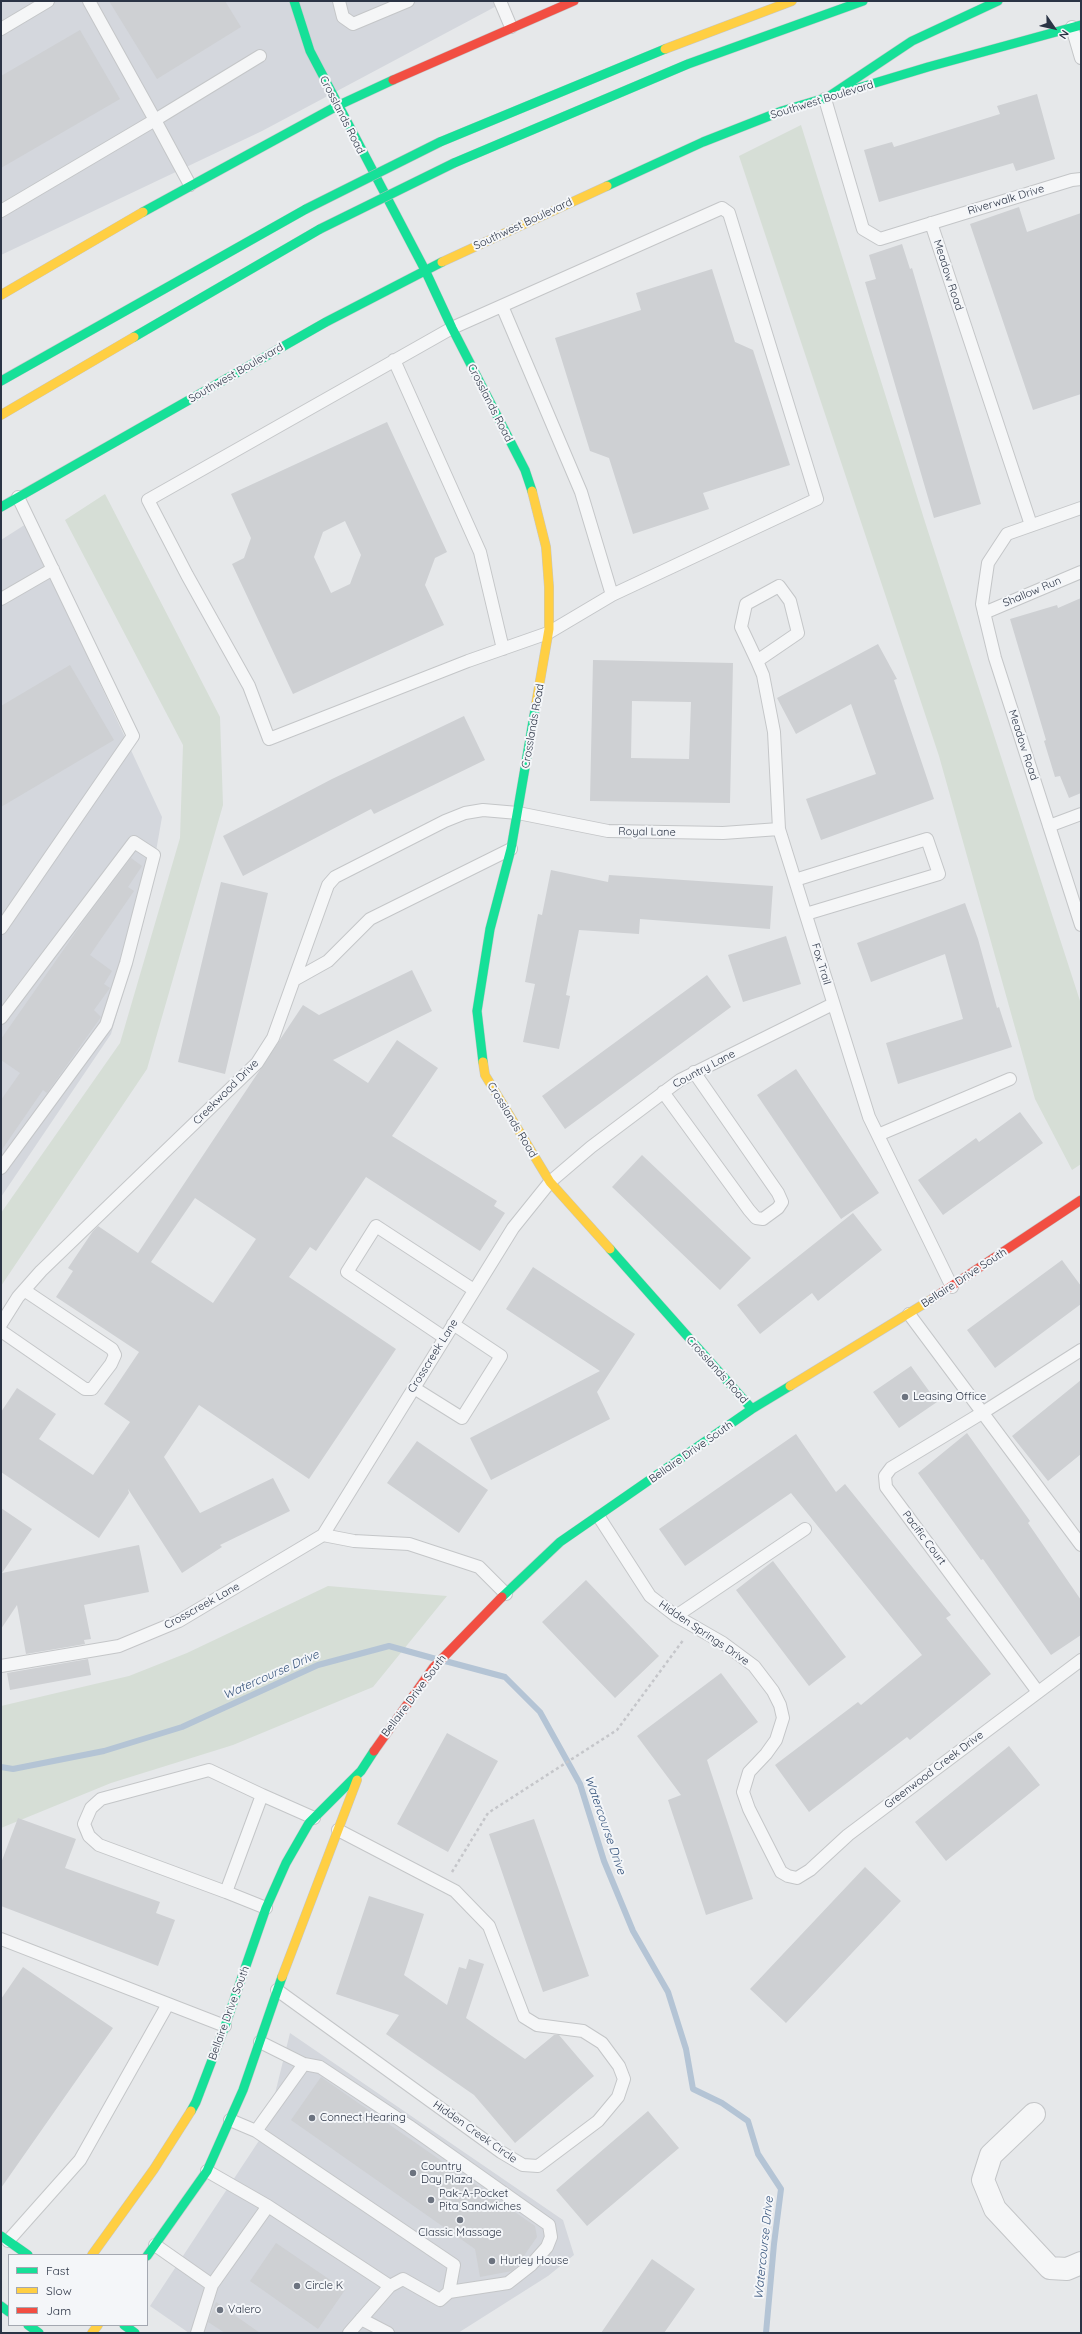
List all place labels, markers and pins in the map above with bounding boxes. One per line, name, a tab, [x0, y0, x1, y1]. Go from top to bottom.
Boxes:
place label: Leasing Office	[913, 1390, 986, 1404]
marker: Leasing Office	[900, 1392, 910, 1402]
place label: Connect Hearing	[320, 2111, 406, 2125]
marker: Connect Hearing	[307, 2113, 317, 2123]
place label: Country Day Plaza	[421, 2160, 473, 2186]
marker: Country Day Plaza	[408, 2168, 418, 2178]
place label: Pak-A-Pocket Pita Sandwiches	[439, 2187, 521, 2213]
marker: Pak-A-Pocket Pita Sandwiches	[426, 2195, 436, 2205]
marker: Classic Massage	[455, 2215, 465, 2225]
place label: Classic Massage	[418, 2226, 502, 2240]
place label: Hurley House	[500, 2254, 568, 2268]
marker: Hurley House	[487, 2256, 497, 2266]
place label: Circle K	[305, 2279, 343, 2293]
marker: Circle K	[292, 2281, 302, 2291]
place label: Valero	[228, 2303, 261, 2317]
marker: Valero	[215, 2305, 225, 2315]

